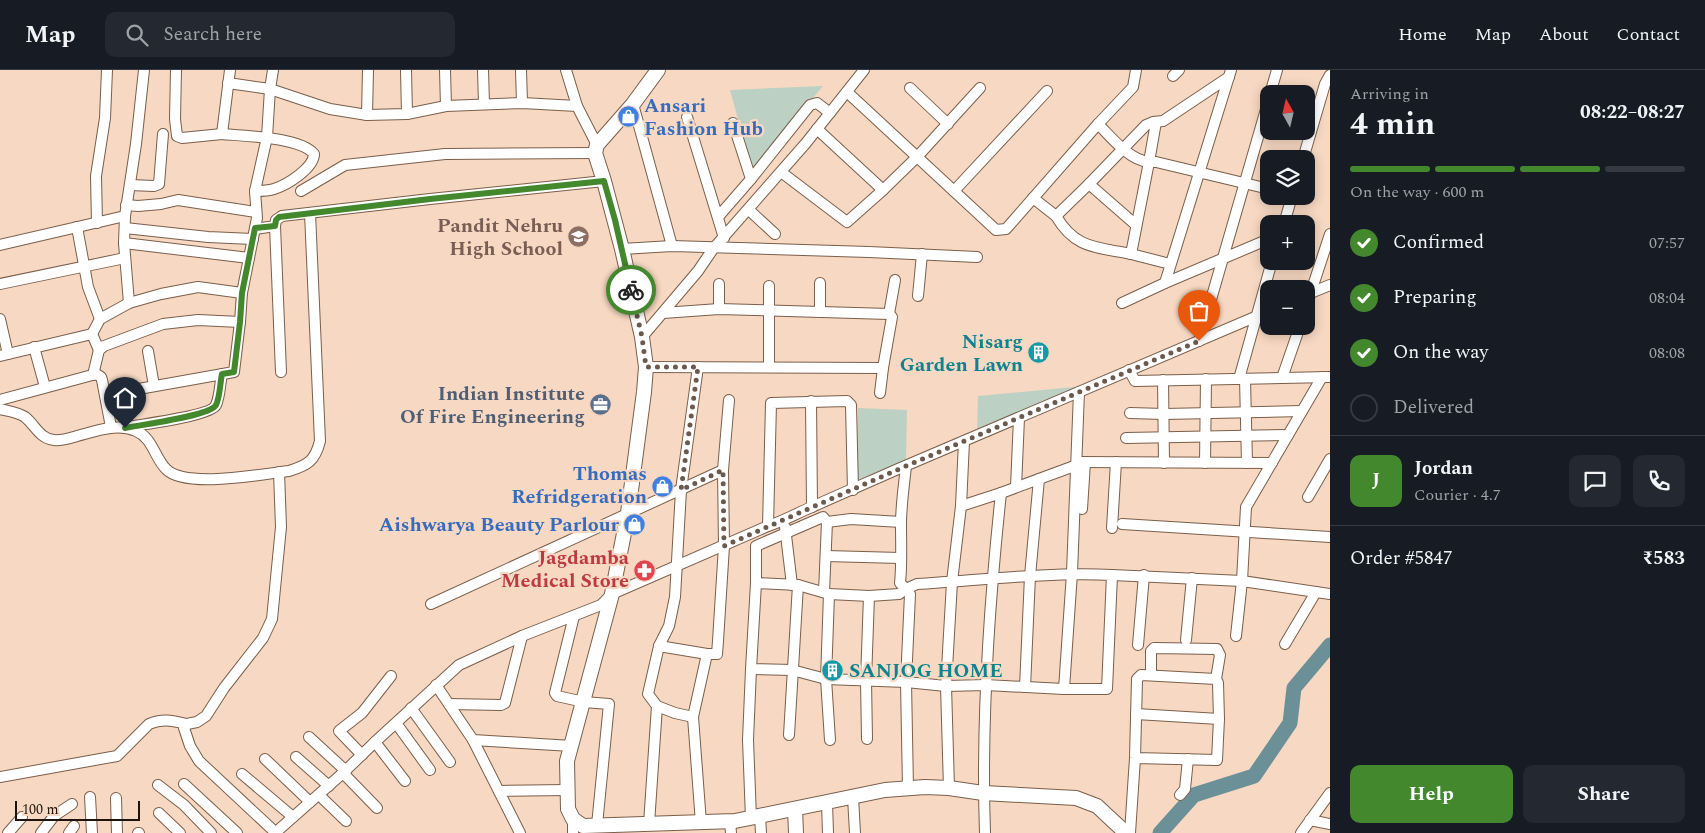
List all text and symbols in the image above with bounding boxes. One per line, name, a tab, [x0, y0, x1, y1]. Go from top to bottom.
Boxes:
search box	[105, 12, 455, 57]
text: Map	[25, 17, 75, 53]
text: Search here	[163, 20, 262, 49]
icon: search	[123, 21, 151, 49]
text: Home	[1398, 21, 1447, 48]
text: Map	[1475, 21, 1511, 48]
text: About	[1539, 21, 1589, 48]
text: Contact	[1617, 21, 1680, 48]
text: Arriving in	[1350, 82, 1429, 106]
north arrow	[1260, 85, 1315, 140]
map controls	[1260, 85, 1315, 335]
place label: Ansari Fashion Hub	[644, 91, 763, 144]
text: 08:22–08:27	[1580, 98, 1685, 127]
text: 4 min	[1350, 100, 1435, 149]
shop icon: Ansari Fashion Hub	[616, 105, 640, 129]
button: layers	[1260, 150, 1315, 205]
text: On the way · 600 m	[1350, 180, 1484, 204]
place label: Pandit Nehru High School	[437, 211, 563, 264]
button: +	[1260, 215, 1315, 270]
school or university icon: Pandit Nehru High School	[567, 225, 591, 249]
text: Confirmed	[1393, 228, 1484, 257]
icon: check	[1350, 229, 1378, 257]
text: 07:57	[1649, 231, 1685, 255]
courier	[606, 265, 656, 315]
icon: bike	[617, 276, 645, 304]
button: −	[1260, 280, 1315, 335]
text: Preparing	[1393, 283, 1477, 312]
icon: check	[1350, 284, 1378, 312]
text: 08:04	[1649, 286, 1685, 310]
pin	[1178, 290, 1220, 341]
icon: bag	[1185, 297, 1213, 325]
place label: Nisarg Garden Lawn	[900, 327, 1023, 380]
text: On the way	[1393, 338, 1489, 367]
icon: check	[1350, 339, 1378, 367]
building icon: Nisarg Garden Lawn	[1027, 341, 1051, 365]
text: 08:08	[1649, 341, 1685, 365]
pin	[104, 377, 146, 428]
place label: Indian Institute Of Fire Engineering	[400, 379, 585, 432]
icon: home	[111, 384, 139, 412]
office icon: Indian Institute Of Fire Engineering	[589, 393, 613, 417]
text: Delivered	[1393, 393, 1474, 422]
text: Jordan	[1414, 454, 1473, 483]
button: chat	[1569, 455, 1621, 507]
button: phone	[1633, 455, 1685, 507]
place label: Thomas Refridgeration	[511, 459, 647, 512]
text: J	[1372, 466, 1380, 495]
shop icon: Thomas Refridgeration	[651, 474, 675, 498]
text: Courier · 4.7	[1414, 483, 1501, 507]
place label: Aishwarya Beauty Parlour	[379, 510, 619, 540]
shop icon: Aishwarya Beauty Parlour	[623, 513, 647, 537]
place label: Jagdamba Medical Store	[501, 543, 630, 596]
text: Order #5847	[1350, 544, 1453, 573]
text: ₹583	[1642, 544, 1685, 573]
pharmacy icon: Jagdamba Medical Store	[633, 558, 657, 582]
place label: SANJOG HOME	[849, 656, 1003, 686]
building icon: SANJOG HOME	[821, 659, 845, 683]
button: Help	[1350, 765, 1513, 823]
button: Share	[1523, 765, 1685, 823]
scale bar	[15, 798, 140, 821]
text: 100 m	[22, 799, 59, 820]

